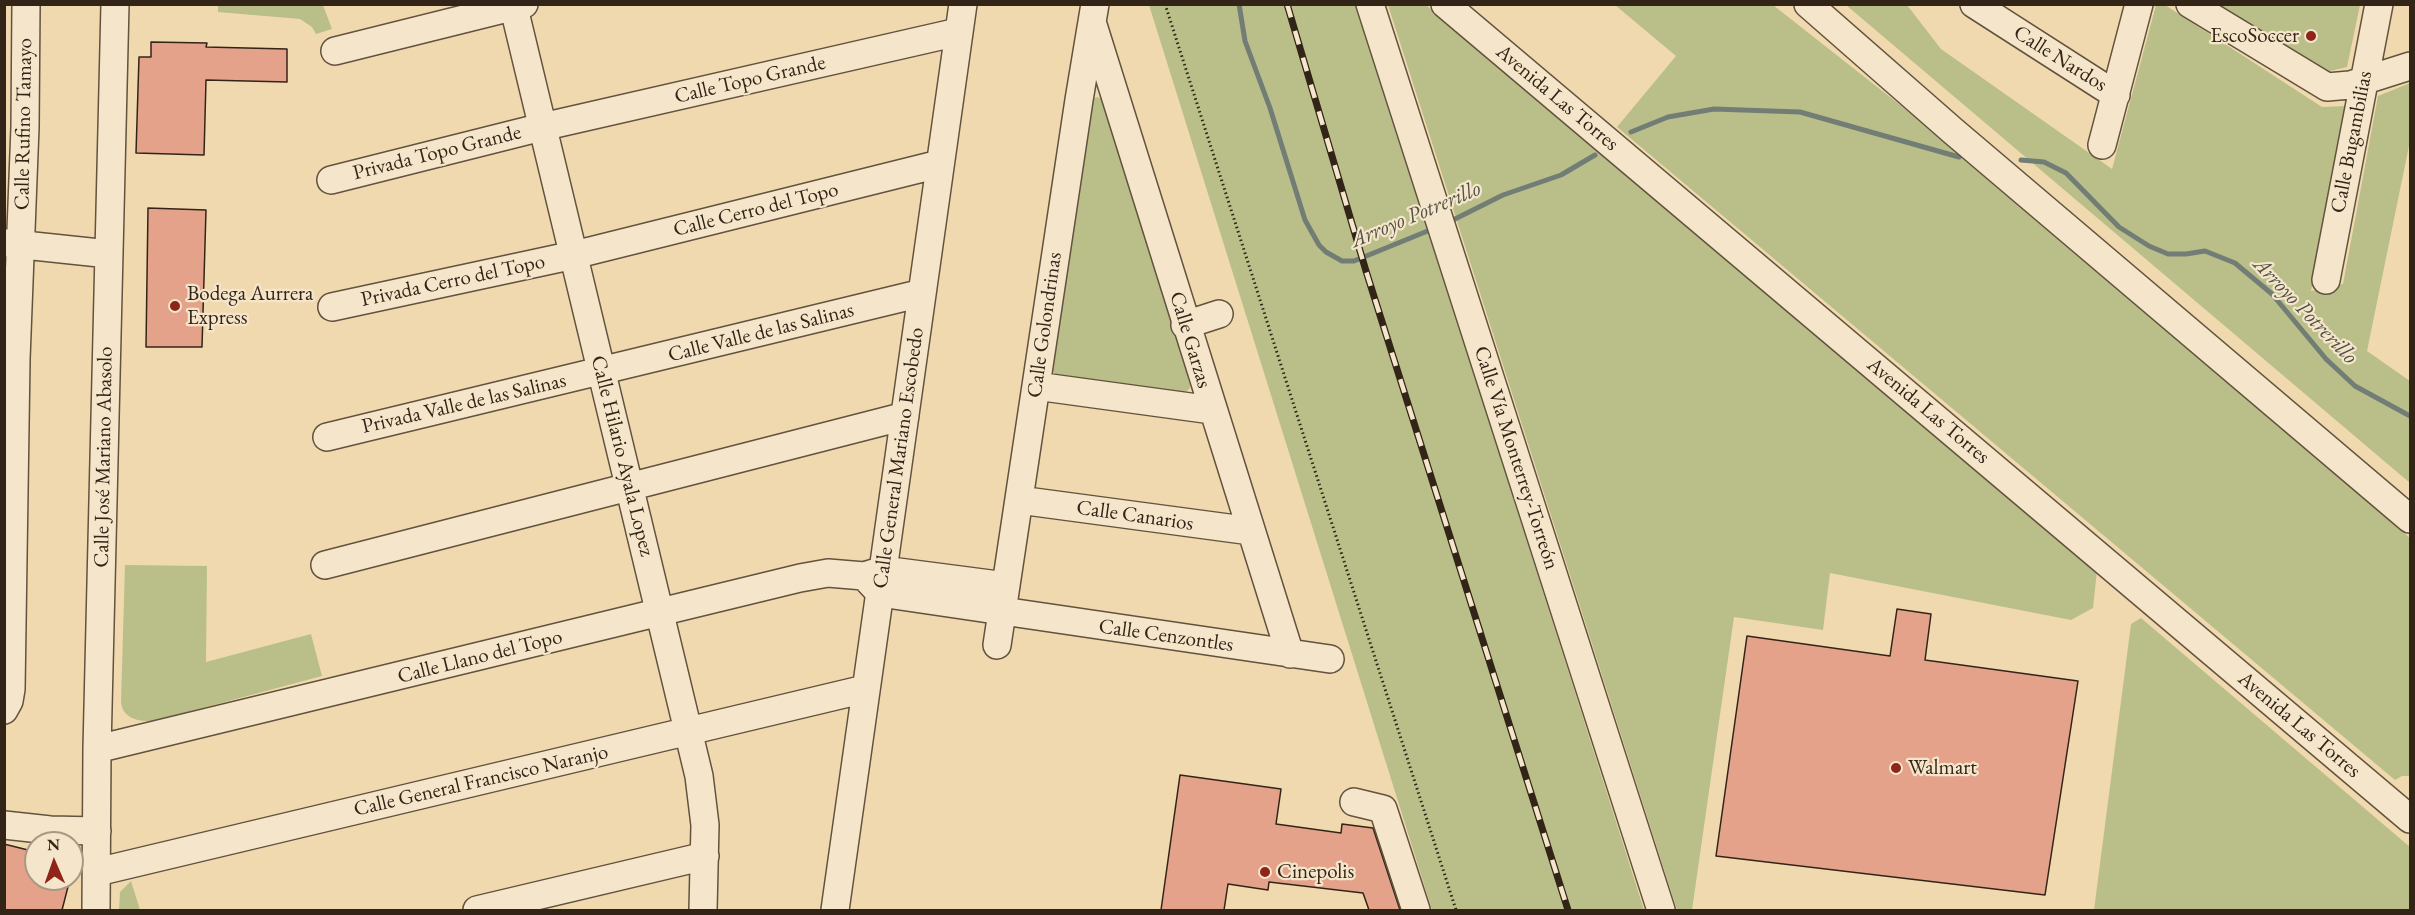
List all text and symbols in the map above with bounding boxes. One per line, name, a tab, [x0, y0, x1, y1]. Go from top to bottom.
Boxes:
street label: Calle Nardos	[2009, 20, 2111, 98]
place label: EscoSoccer	[2210, 23, 2299, 49]
marker: EscoSoccer	[2304, 29, 2318, 43]
street label: Calle Rufino Tamayo	[10, 38, 38, 210]
street label: Avenida Las Torres	[1491, 39, 1623, 157]
street label: Calle Topo Grande	[672, 50, 828, 110]
street label: Calle Bugambilias	[2326, 69, 2378, 215]
street label: Privada Topo Grande	[350, 120, 524, 186]
water label: Arroyo Potrerillo	[1347, 176, 1485, 254]
street label: Calle Cerro del Topo	[671, 177, 841, 243]
street label: Privada Cerro del Topo	[359, 249, 547, 313]
street label: Calle Golondrinas	[1022, 251, 1068, 399]
water label: Arroyo Potrerillo	[2247, 252, 2363, 370]
place label: Bodega Aurrera Express	[187, 281, 313, 331]
street label: Calle Garzas	[1163, 289, 1217, 391]
street label: Calle Valle de las Salinas	[665, 298, 857, 368]
marker: Bodega Aurrera Express	[168, 299, 182, 313]
street label: Calle General Mariano Escobedo	[868, 326, 930, 590]
street label: Calle Vía Monterrey-Torreón	[1468, 343, 1564, 573]
street label: Calle José Mariano Abasolo	[89, 346, 119, 568]
street label: Avenida Las Torres	[1862, 352, 1994, 470]
street label: Calle Hilario Ayala Lopez	[585, 353, 659, 559]
street label: Privada Valle de las Salinas	[359, 368, 569, 440]
street label: Calle Canarios	[1075, 495, 1195, 537]
street label: Calle Cenzontles	[1097, 614, 1235, 658]
street label: Calle Llano del Topo	[395, 624, 565, 690]
street label: Avenida Las Torres	[2233, 666, 2365, 784]
street label: Calle General Francisco Naranjo	[351, 739, 611, 823]
place label: Walmart	[1908, 755, 1977, 781]
marker: Walmart	[1889, 761, 1903, 775]
north arrow	[24, 831, 84, 891]
text: N	[47, 834, 60, 855]
place label: Cinepolis	[1277, 859, 1354, 885]
marker: Cinepolis	[1258, 865, 1272, 879]

